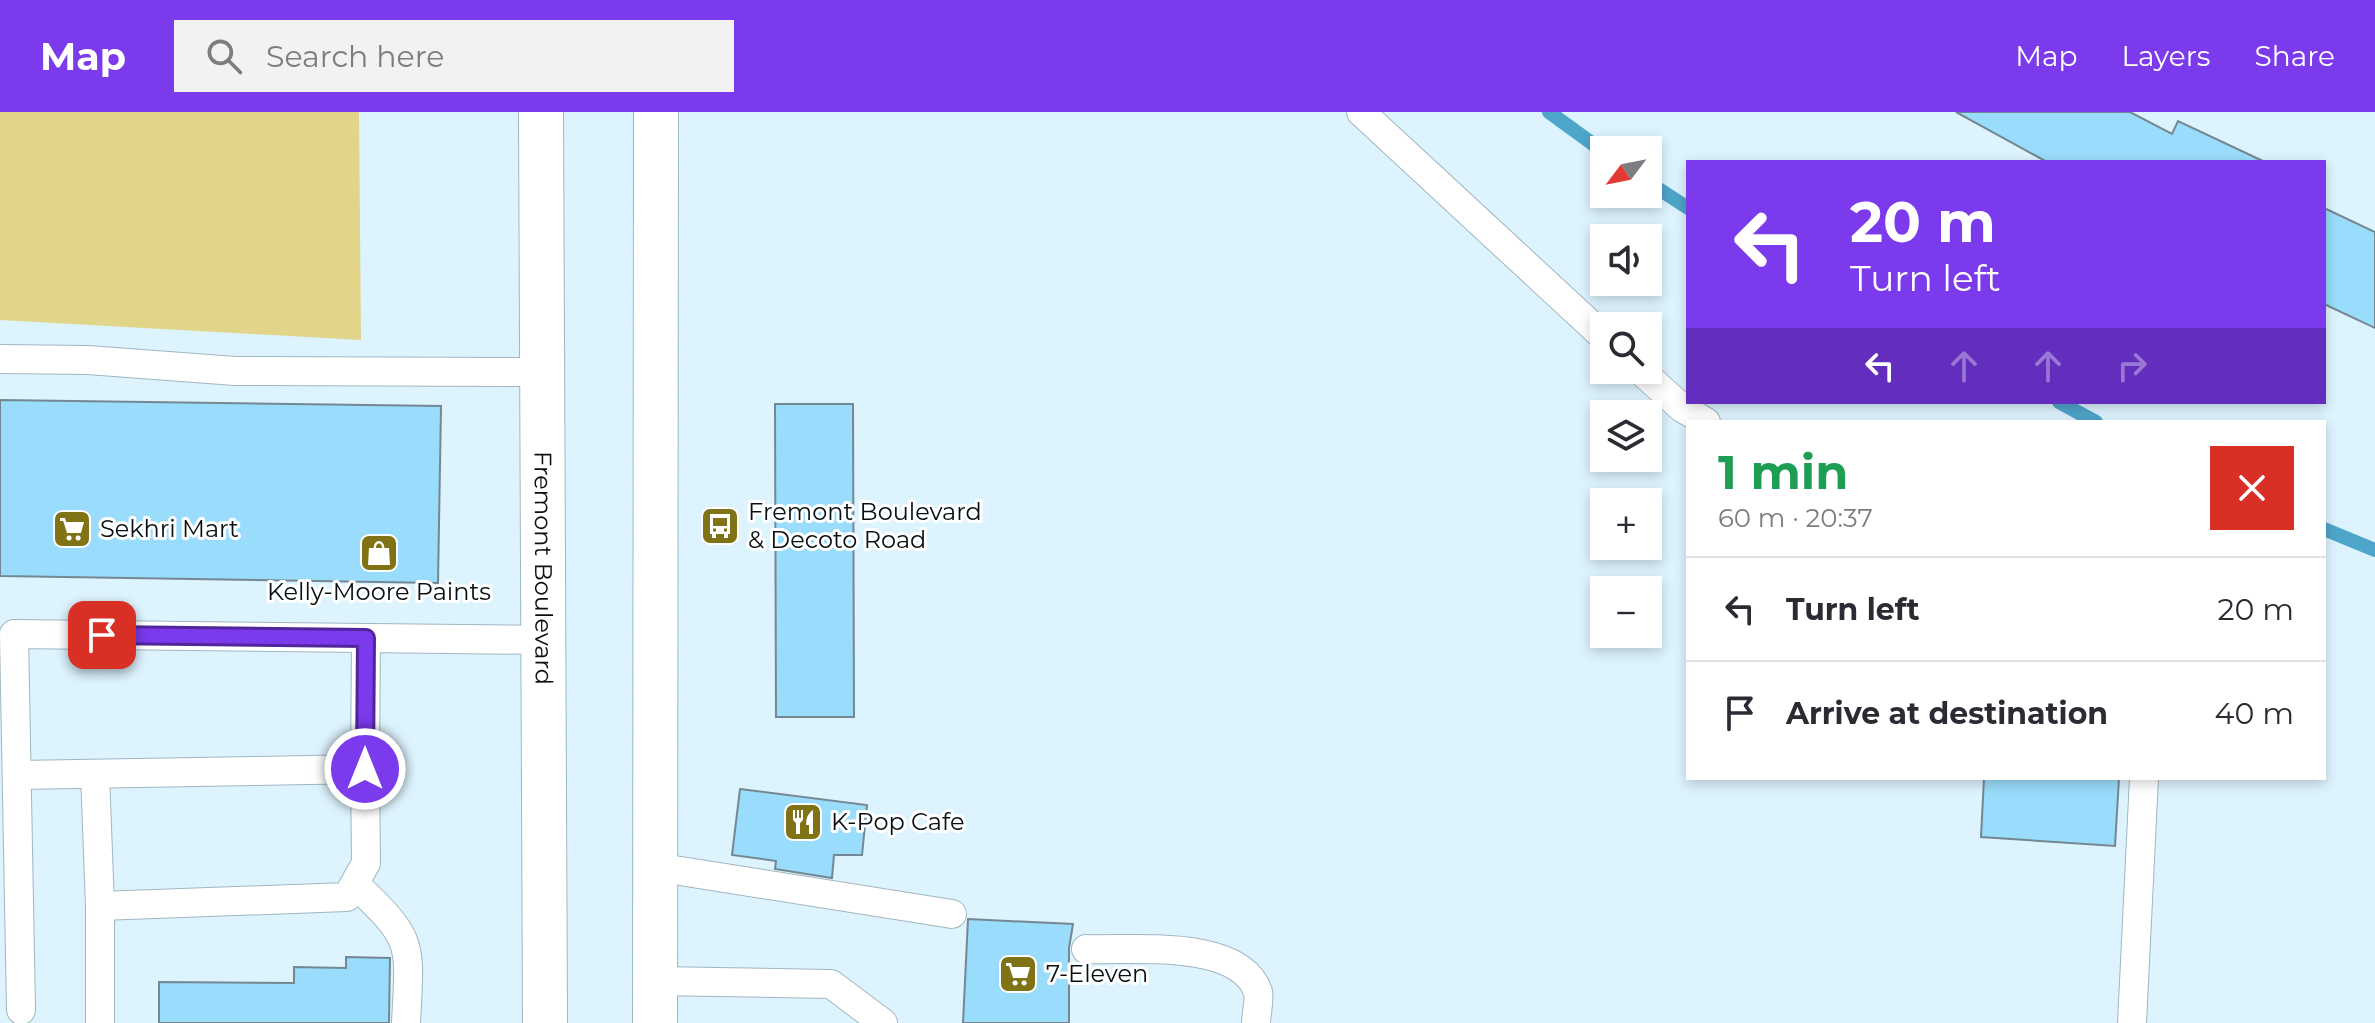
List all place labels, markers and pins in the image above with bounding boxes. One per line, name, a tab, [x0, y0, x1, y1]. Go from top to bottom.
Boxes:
place label: Fremont Boulevard & Decoto Road	[748, 497, 982, 554]
bus stop icon: Fremont Boulevard & Decoto Road	[699, 505, 741, 547]
supermarket icon: Sekhri Mart	[51, 508, 93, 550]
place label: Sekhri Mart	[100, 514, 239, 543]
shop icon: Kelly-Moore Paints	[358, 532, 400, 574]
place label: Kelly-Moore Paints	[267, 577, 491, 606]
pin	[68, 601, 136, 669]
restaurant icon: K-Pop Cafe	[782, 801, 824, 843]
place label: K-Pop Cafe	[831, 807, 964, 836]
supermarket icon: 7-Eleven	[997, 953, 1039, 995]
place label: 7-Eleven	[1046, 959, 1148, 988]

